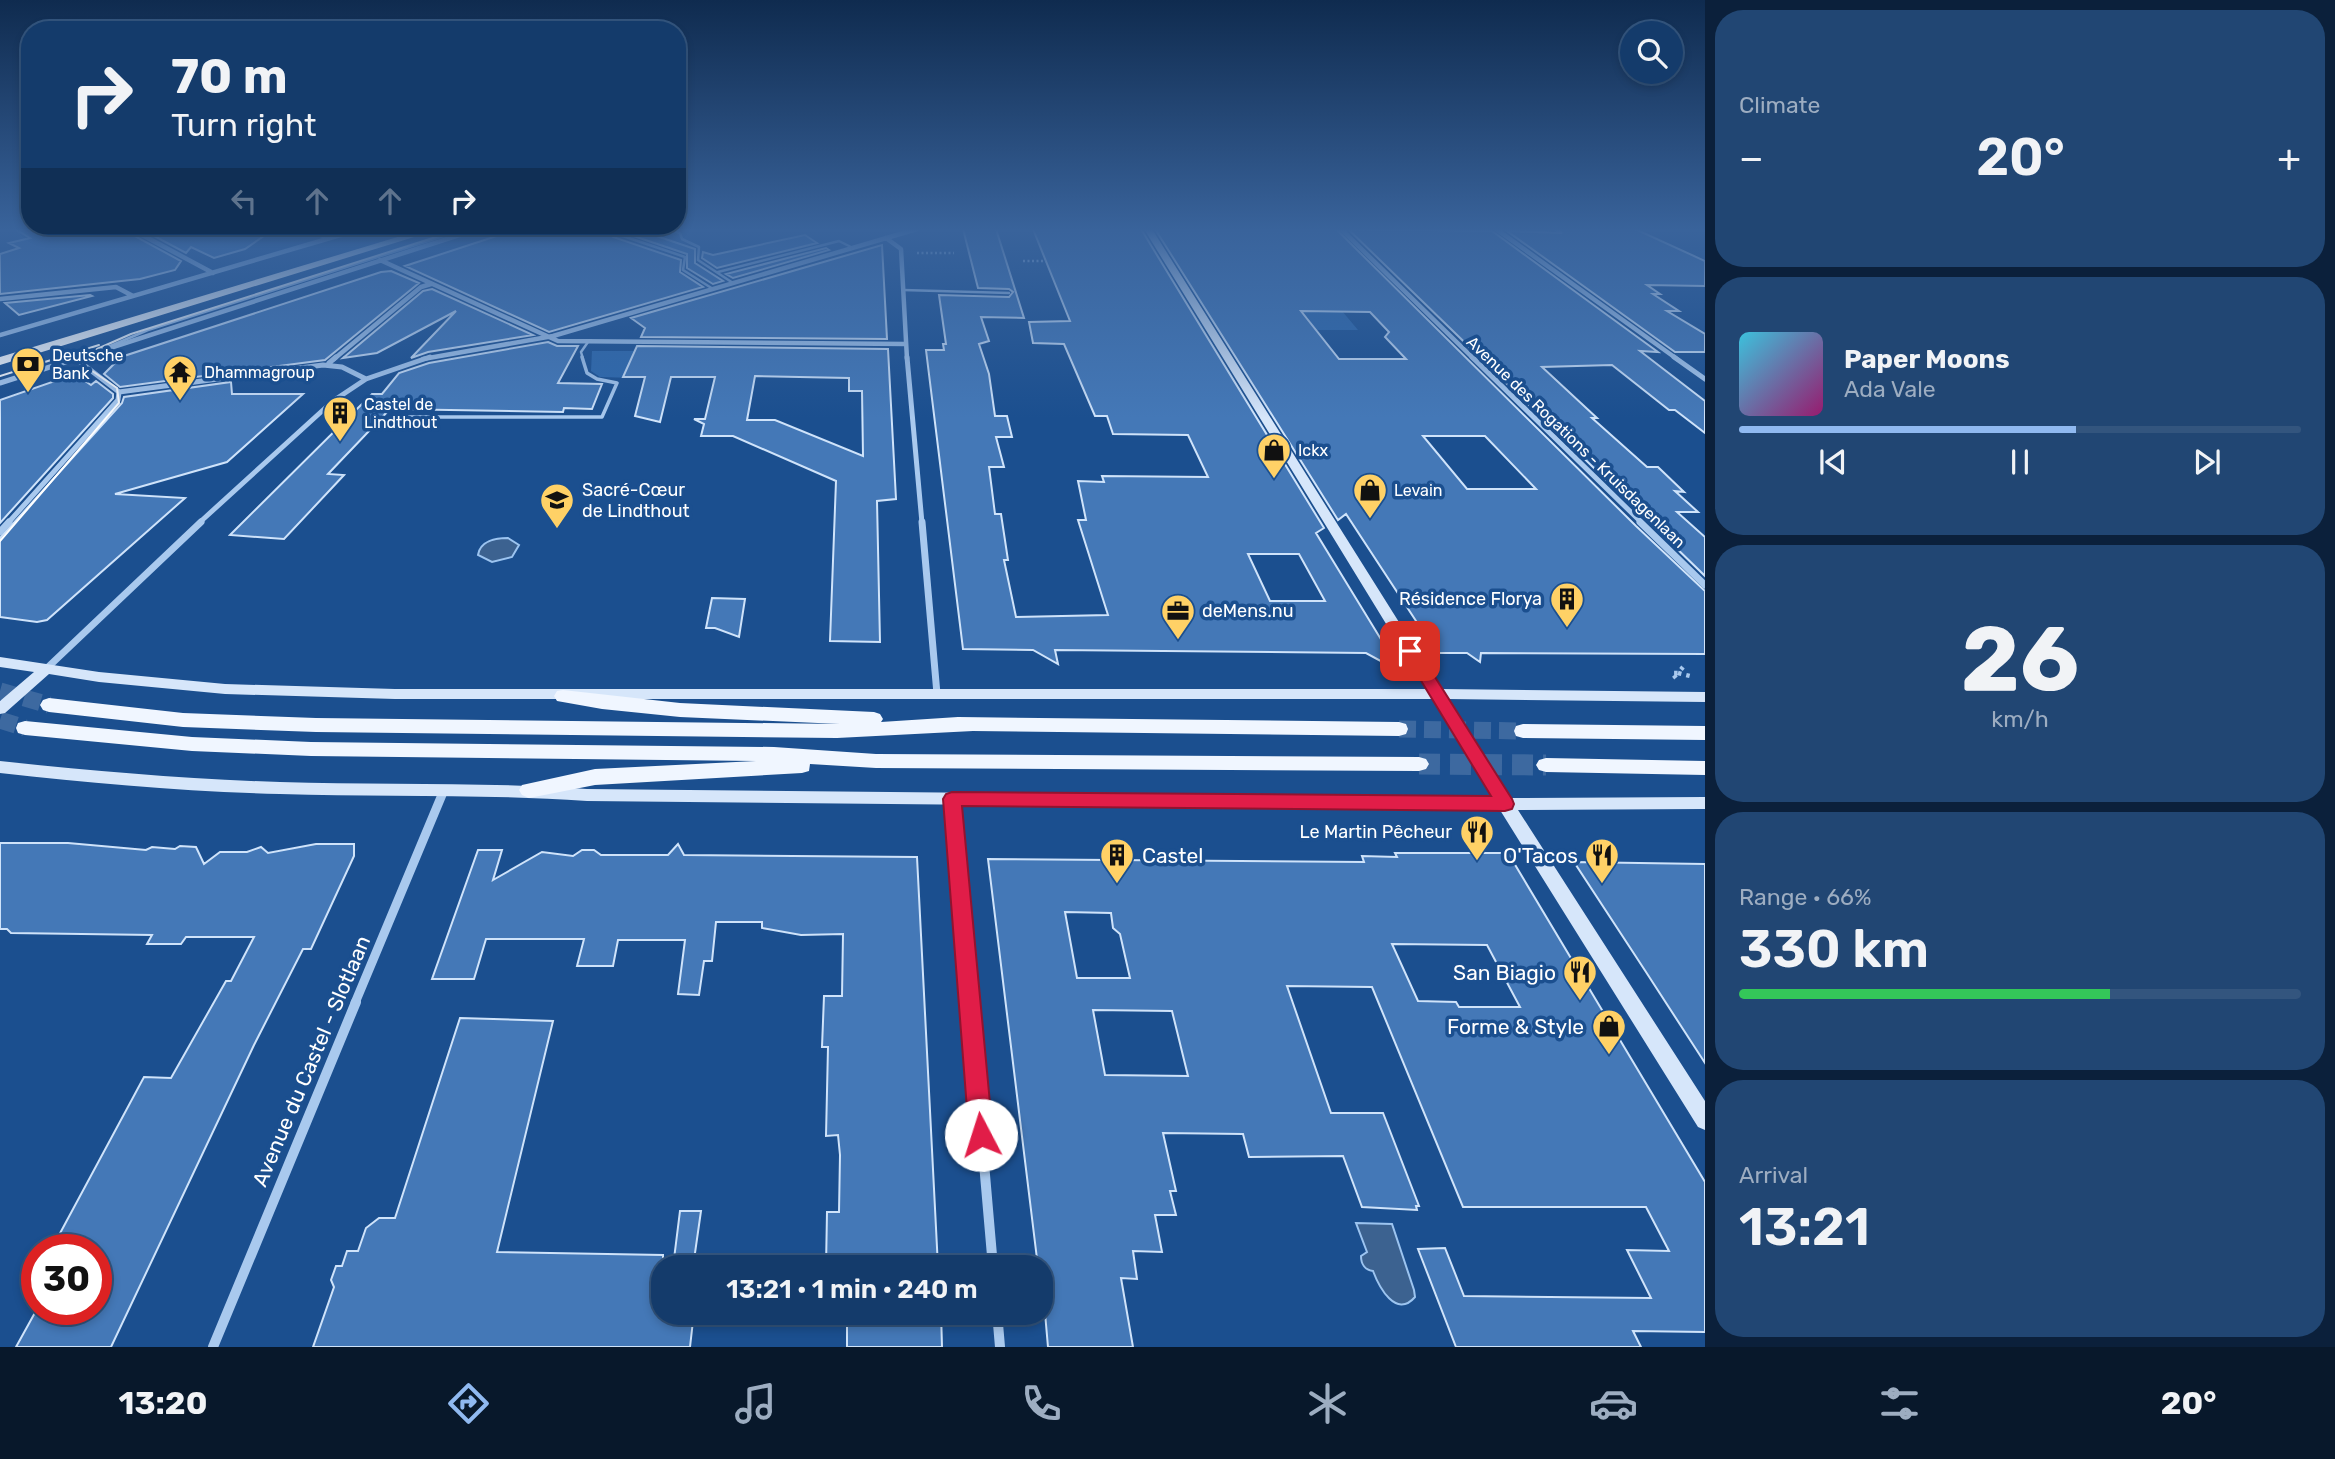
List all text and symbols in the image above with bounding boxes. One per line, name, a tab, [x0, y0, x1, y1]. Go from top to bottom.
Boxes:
map controls	[1620, 21, 1683, 84]
button: search	[1620, 21, 1683, 84]
text: 70 m	[171, 47, 288, 105]
icon: right	[56, 49, 147, 140]
text: Climate	[1739, 91, 1820, 119]
text: Turn right	[171, 106, 316, 144]
text: 20°	[1976, 126, 2065, 188]
text: −	[1739, 135, 1764, 181]
text: +	[2277, 135, 2301, 181]
icon: left	[225, 182, 263, 220]
icon: ahead	[298, 182, 336, 220]
icon: ahead	[371, 182, 409, 220]
icon: right	[444, 182, 482, 220]
street label: Avenue des Rogations - Kruisdagenlaan	[1463, 332, 1689, 552]
text: Paper Moons	[1844, 344, 2010, 375]
bank icon: Deutsche Bank	[9, 345, 47, 394]
place label: Deutsche Bank	[52, 346, 124, 383]
temple icon: Dhammagroup	[161, 353, 199, 402]
place label: Dhammagroup	[204, 363, 315, 382]
text: Ada Vale	[1844, 375, 1936, 403]
building icon: Castel de Lindthout	[321, 394, 359, 443]
place label: Castel de Lindthout	[364, 395, 437, 432]
shop icon: Ickx	[1255, 431, 1293, 480]
place label: Ickx	[1298, 441, 1328, 460]
icon: previous	[1814, 443, 1852, 481]
icon: pause	[2001, 443, 2039, 481]
icon: next	[2188, 443, 2226, 481]
shop icon: Levain	[1351, 471, 1389, 520]
place label: Sacré-Cœur de Lindthout	[582, 479, 690, 522]
school or university icon: Sacré-Cœur de Lindthout	[538, 481, 576, 530]
place label: Levain	[1394, 481, 1442, 500]
building icon: Résidence Florya	[1548, 580, 1586, 629]
place label: Résidence Florya	[1399, 588, 1542, 610]
office icon: deMens.nu	[1159, 592, 1197, 641]
place label: deMens.nu	[1202, 600, 1294, 622]
text: 26	[1961, 605, 2079, 713]
pin	[1380, 621, 1440, 681]
icon: arrive	[1391, 632, 1429, 670]
text: km/h	[1991, 705, 2049, 733]
restaurant icon: Le Martin Pêcheur	[1458, 813, 1496, 862]
place label: Le Martin Pêcheur	[1300, 821, 1452, 843]
building icon: Castel	[1098, 836, 1136, 885]
restaurant icon: O'Tacos	[1583, 836, 1621, 885]
place label: Castel	[1142, 843, 1203, 868]
place label: O'Tacos	[1503, 843, 1578, 868]
text: Range · 66%	[1739, 883, 1871, 911]
text: 330 km	[1739, 918, 1929, 980]
street label: Avenue du Castel - Slotlaan	[247, 932, 375, 1190]
restaurant icon: San Biagio	[1561, 953, 1599, 1002]
place label: San Biagio	[1453, 960, 1556, 985]
shop icon: Forme & Style	[1590, 1007, 1628, 1056]
place label: Forme & Style	[1447, 1014, 1584, 1039]
position arrow	[944, 1098, 1018, 1172]
text: Arrival	[1739, 1161, 1808, 1189]
text: 13:21	[1739, 1196, 1870, 1258]
speed limit sign: 30	[21, 1234, 112, 1325]
text: 13:21 · 1 min · 240 m	[726, 1274, 978, 1305]
icon: directions	[444, 1379, 493, 1428]
icon: music	[731, 1379, 780, 1428]
icon: phone	[1017, 1379, 1066, 1428]
icon: climate	[1303, 1379, 1352, 1428]
icon: car	[1589, 1379, 1638, 1428]
icon: filters	[1875, 1379, 1924, 1428]
text: 13:20	[119, 1384, 207, 1422]
text: 20°	[2161, 1384, 2216, 1422]

